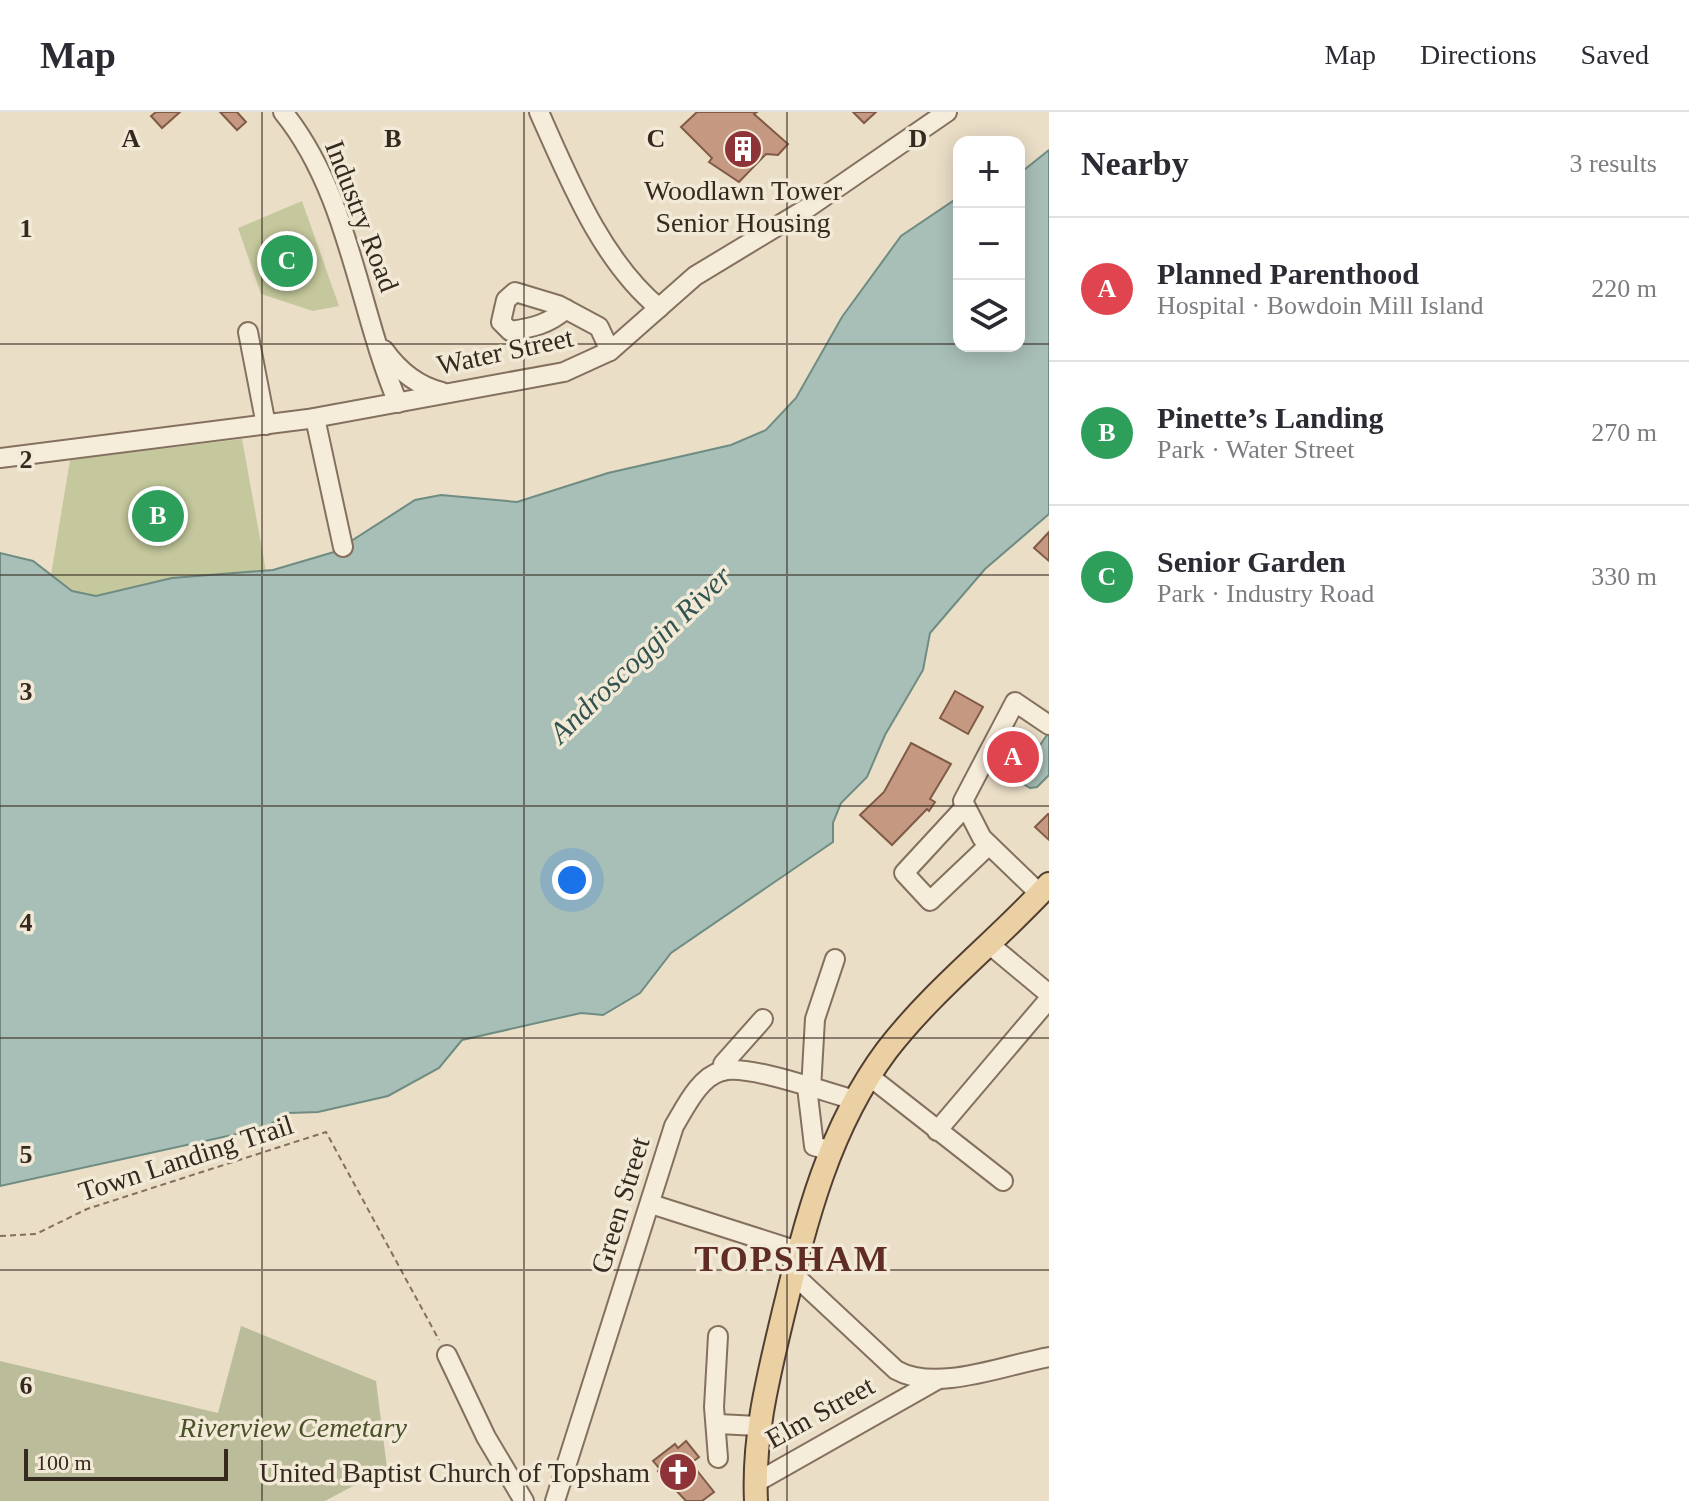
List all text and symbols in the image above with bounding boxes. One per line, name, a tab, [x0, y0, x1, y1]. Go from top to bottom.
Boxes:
text: Map	[40, 34, 116, 76]
text: Map	[1325, 39, 1376, 70]
text: Directions	[1420, 39, 1537, 70]
text: Saved	[1581, 39, 1649, 70]
text: A	[122, 124, 141, 153]
text: B	[384, 124, 402, 153]
text: C	[647, 124, 665, 153]
text: D	[909, 124, 927, 153]
building icon: Woodlawn Tower Senior Housing	[722, 128, 764, 170]
street label: Industry Road	[319, 136, 405, 296]
map controls	[953, 136, 1025, 352]
button: +	[953, 136, 1025, 208]
text: Nearby	[1081, 145, 1189, 182]
text: 3 results	[1570, 149, 1657, 178]
place label: Woodlawn Tower Senior Housing	[644, 175, 843, 238]
button: −	[953, 208, 1025, 280]
text: 1	[20, 214, 33, 243]
pin: C	[261, 231, 313, 291]
text: Planned Parenthood	[1157, 257, 1419, 290]
text: A	[1098, 274, 1116, 303]
text: 220 m	[1591, 274, 1657, 303]
button: layers	[953, 280, 1025, 352]
text: Hospital · Bowdoin Mill Island	[1157, 291, 1483, 320]
street label: Water Street	[434, 321, 576, 381]
text: Pinette’s Landing	[1157, 401, 1383, 434]
text: B	[1098, 418, 1116, 447]
text: 270 m	[1591, 418, 1657, 447]
text: Park · Water Street	[1157, 435, 1354, 464]
text: 2	[20, 445, 33, 474]
pin: B	[132, 486, 184, 546]
text: Senior Garden	[1157, 545, 1346, 578]
water label: Androscoggin River	[541, 559, 738, 751]
text: C	[1098, 562, 1116, 591]
text: 330 m	[1591, 562, 1657, 591]
text: Park · Industry Road	[1157, 579, 1374, 608]
text: 3	[20, 677, 33, 706]
pin: A	[987, 727, 1039, 787]
your location	[552, 860, 592, 900]
text: 4	[20, 908, 33, 937]
street label: Town Landing Trail	[75, 1109, 297, 1207]
street label: Green Street	[585, 1133, 655, 1277]
text: 5	[20, 1140, 33, 1169]
district label: TOPSHAM	[694, 1239, 890, 1279]
street label: Elm Street	[760, 1369, 880, 1454]
text: 6	[20, 1371, 33, 1400]
park label: Riverview Cemetary	[178, 1412, 407, 1443]
scale bar	[24, 1445, 228, 1481]
text: 100 m	[36, 1450, 92, 1475]
church icon: United Baptist Church of Topsham	[657, 1451, 699, 1493]
place label: United Baptist Church of Topsham	[259, 1457, 650, 1488]

